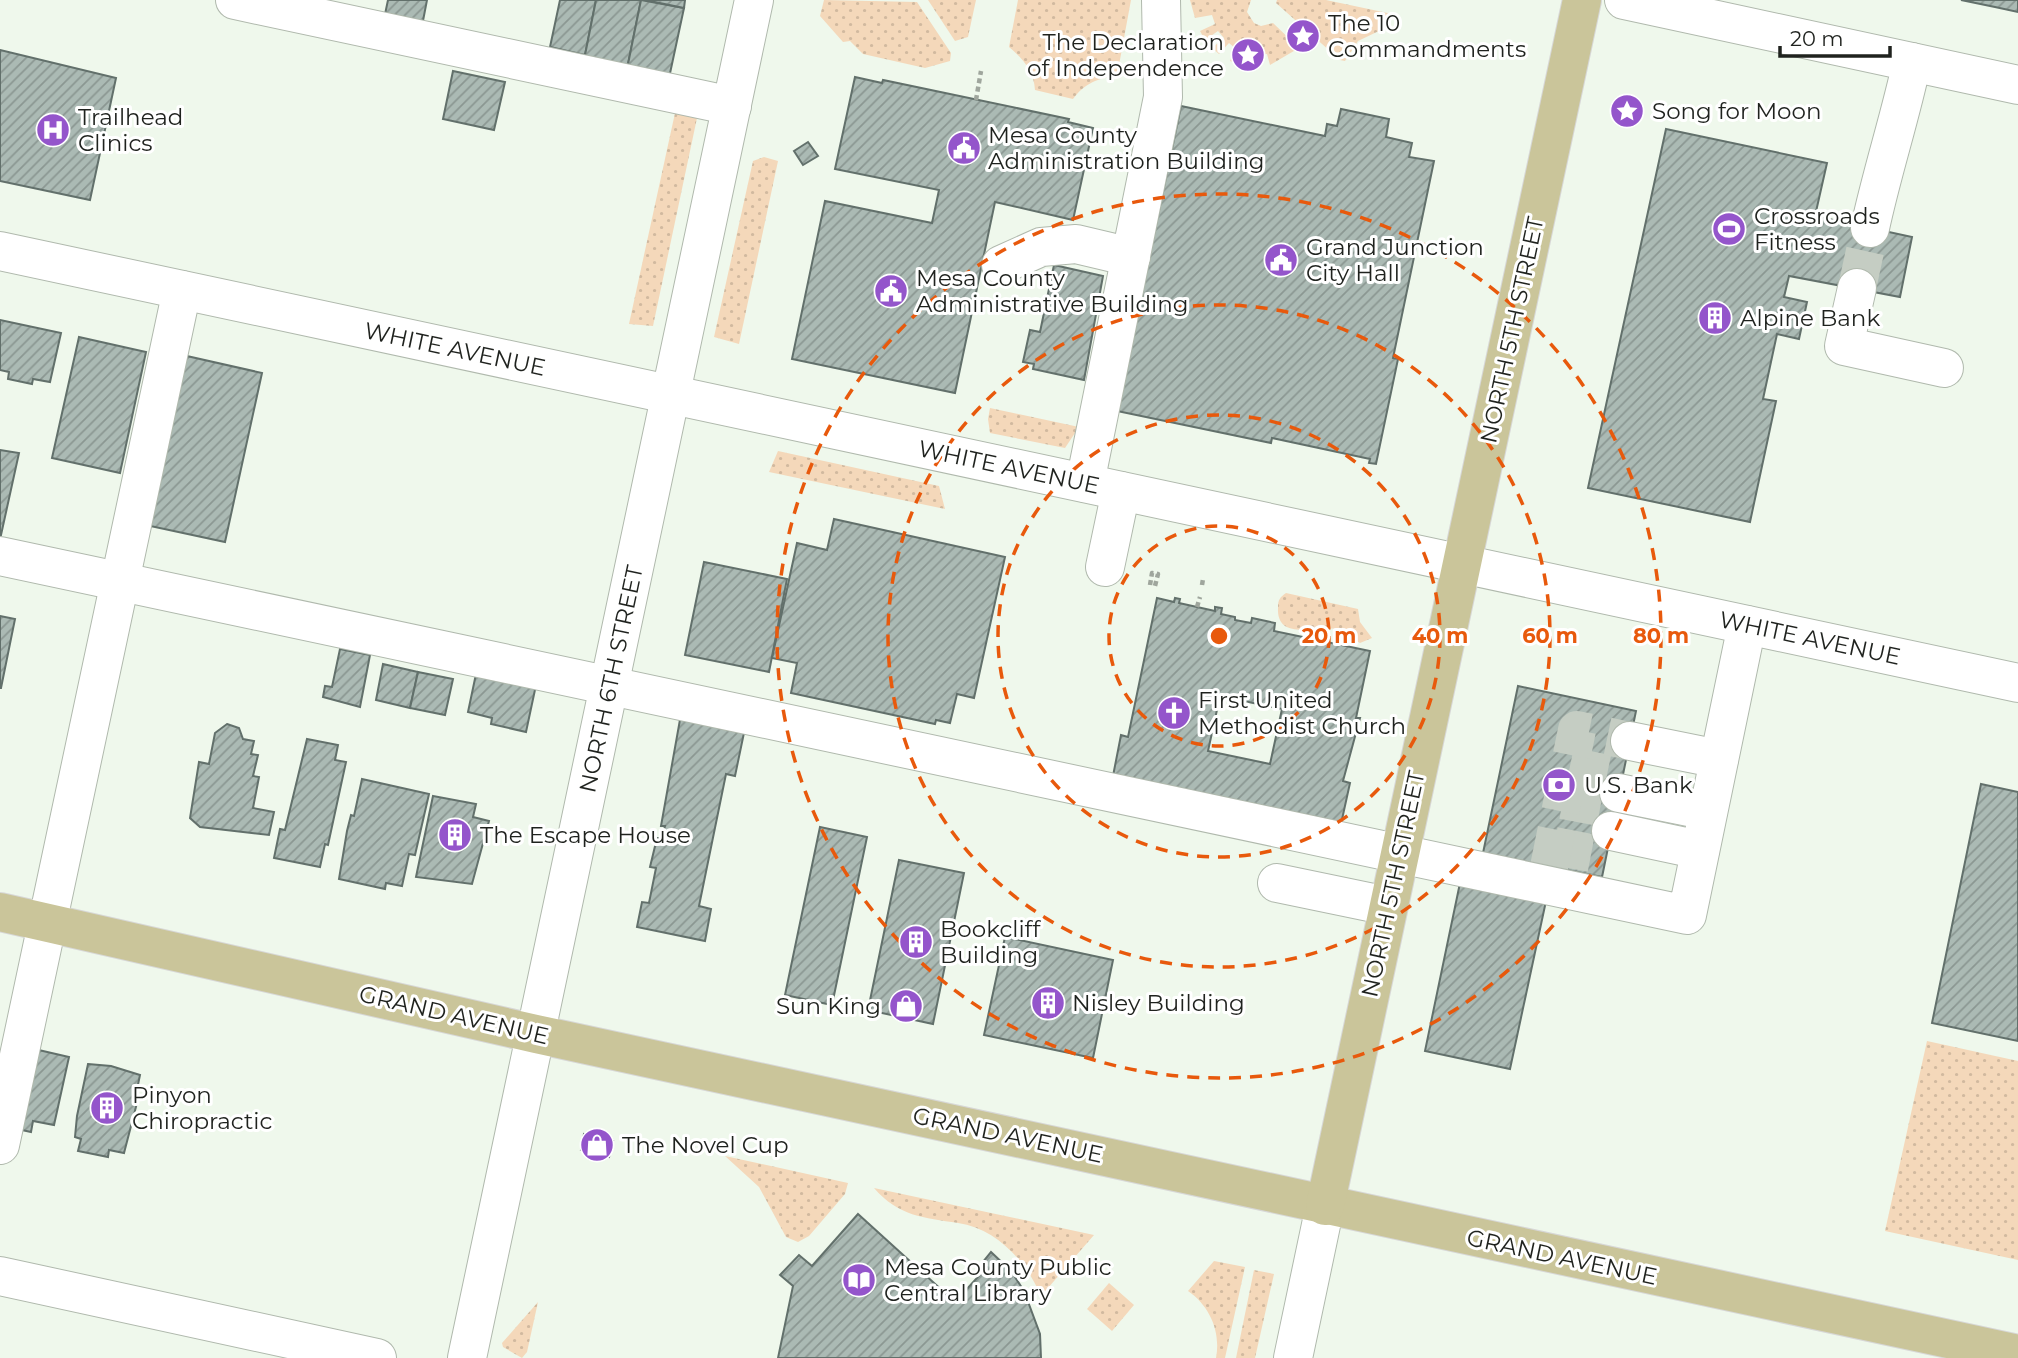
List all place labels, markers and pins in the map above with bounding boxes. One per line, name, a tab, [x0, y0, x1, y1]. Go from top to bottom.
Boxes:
place label: The 10 Commandments	[1328, 9, 1526, 63]
place icon: The 10 Commandments	[1284, 17, 1322, 55]
place label: The Declaration of Independence	[1027, 28, 1224, 82]
place icon: The Declaration of Independence	[1229, 36, 1267, 74]
place icon: Song for Moon	[1608, 92, 1646, 130]
place label: Song for Moon	[1652, 97, 1822, 125]
place label: Trailhead Clinics	[78, 103, 183, 157]
hospital icon: Trailhead Clinics	[34, 111, 72, 149]
place label: Mesa County Administration Building	[988, 121, 1265, 175]
public building icon: Mesa County Administration Building	[945, 129, 983, 167]
place label: Crossroads Fitness	[1754, 202, 1880, 256]
sports icon: Crossroads Fitness	[1710, 210, 1748, 248]
place label: Grand Junction City Hall	[1306, 233, 1484, 287]
public building icon: Grand Junction City Hall	[1262, 241, 1300, 279]
place label: Mesa County Administrative Building	[916, 264, 1189, 318]
public building icon: Mesa County Administrative Building	[872, 272, 910, 310]
building icon: Alpine Bank	[1696, 299, 1734, 337]
place label: Alpine Bank	[1740, 304, 1880, 332]
centre of rings	[1207, 624, 1231, 648]
place label: First United Methodist Church	[1198, 686, 1406, 740]
church icon: First United Methodist Church	[1155, 694, 1193, 732]
bank icon: U.S. Bank	[1540, 766, 1578, 804]
place label: U.S. Bank	[1584, 771, 1693, 799]
building icon: The Escape House	[436, 816, 474, 854]
place label: The Escape House	[480, 821, 691, 849]
place label: Bookcliff Building	[940, 915, 1041, 969]
building icon: Bookcliff Building	[897, 923, 935, 961]
building icon: Nisley Building	[1029, 984, 1067, 1022]
shop icon: Sun King	[887, 987, 925, 1025]
place label: Nisley Building	[1072, 989, 1245, 1017]
place label: Sun King	[776, 992, 881, 1020]
place label: Pinyon Chiropractic	[132, 1081, 272, 1135]
building icon: Pinyon Chiropractic	[88, 1089, 126, 1127]
shop icon: The Novel Cup	[578, 1126, 616, 1164]
place label: The Novel Cup	[622, 1131, 789, 1159]
place label: Mesa County Public Central Library	[884, 1253, 1112, 1307]
library icon: Mesa County Public Central Library	[840, 1261, 878, 1299]

